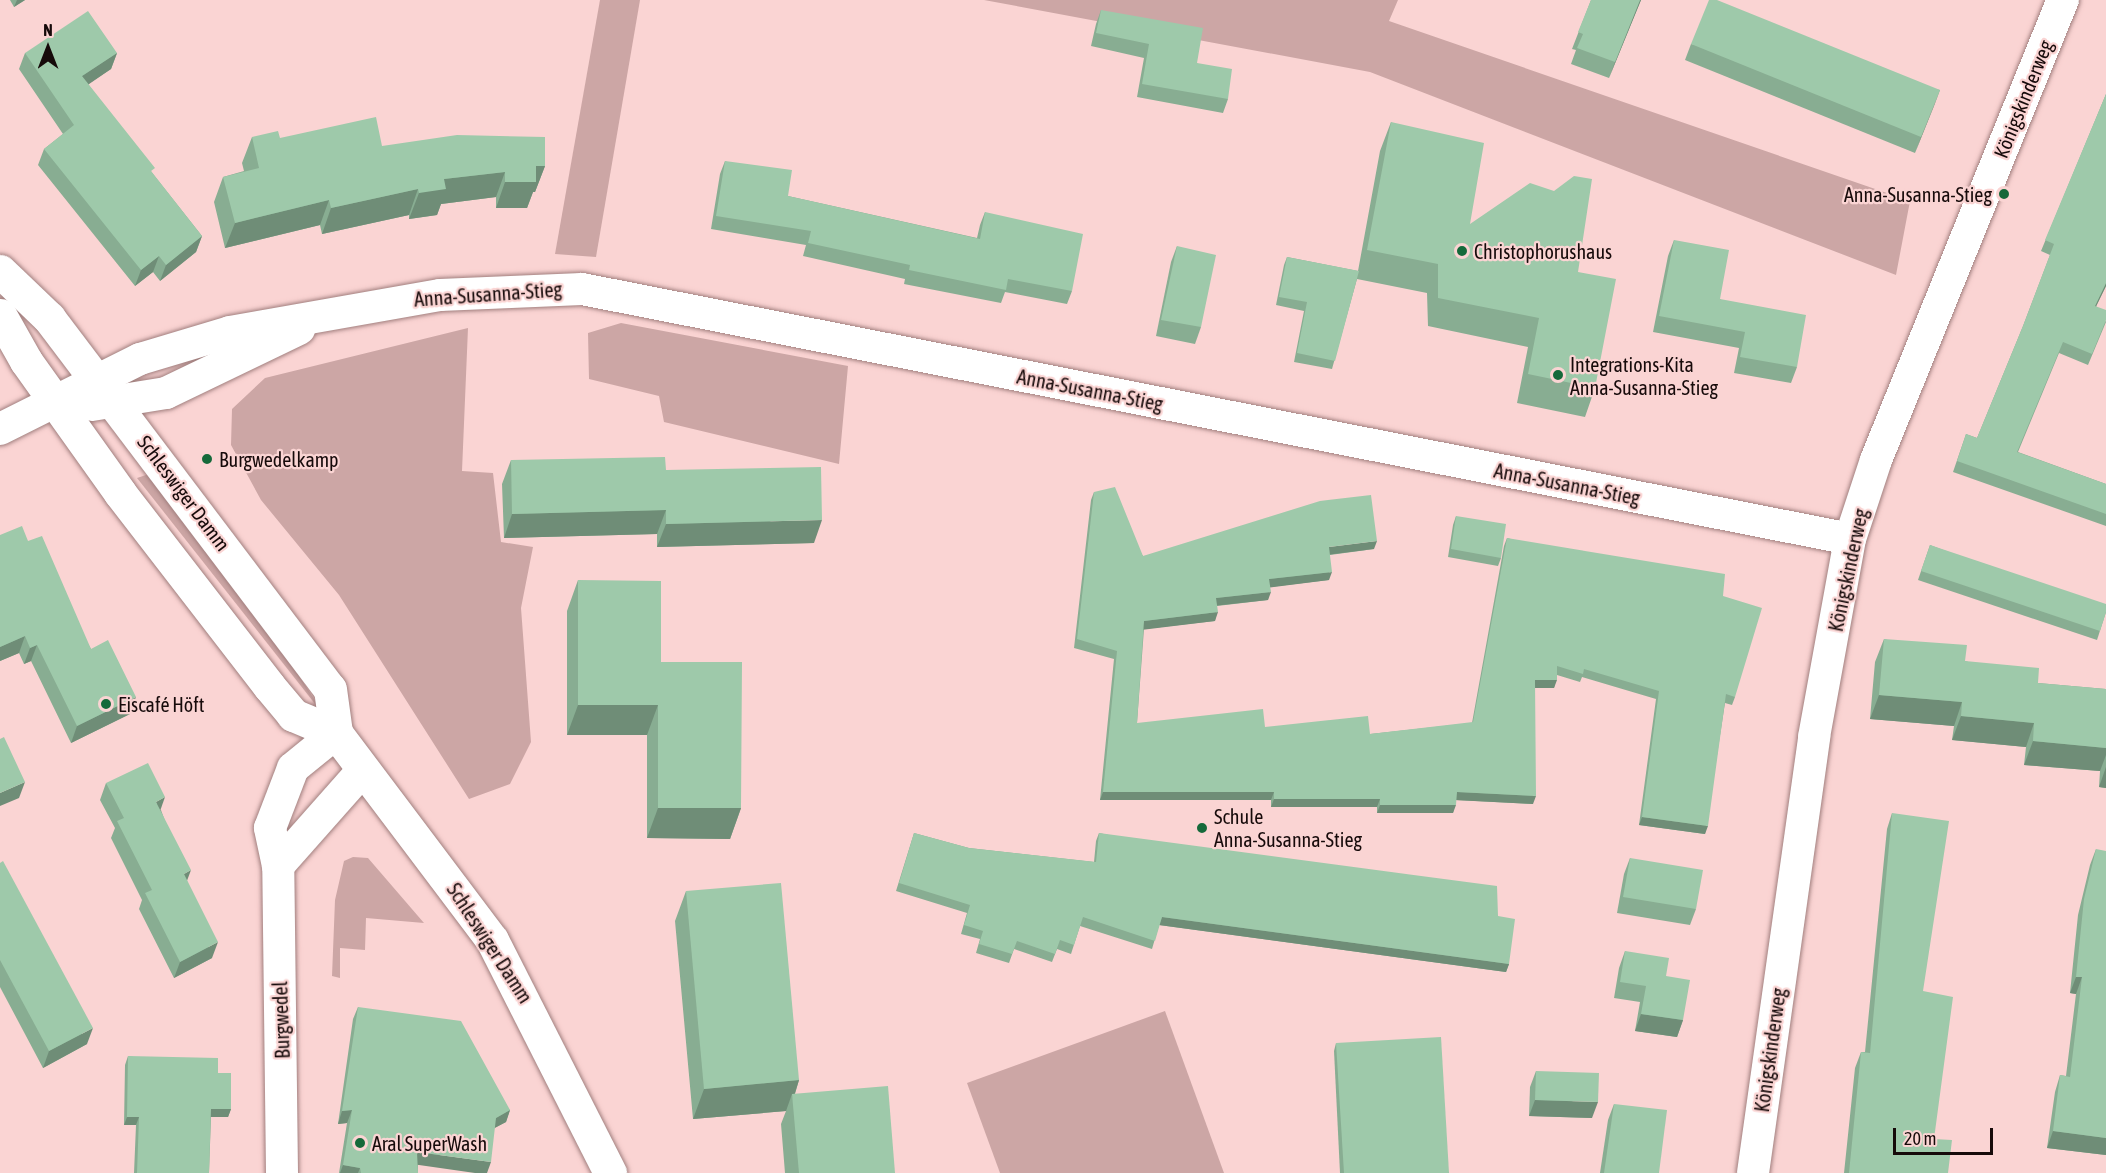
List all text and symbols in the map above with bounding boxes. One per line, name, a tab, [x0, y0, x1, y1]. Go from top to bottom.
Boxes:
north arrow	[18, 18, 78, 78]
text: N	[43, 21, 53, 39]
street label: Königskinderweg	[1988, 36, 2058, 162]
place label: Anna-Susanna-Stieg	[1844, 182, 1992, 206]
marker: Anna-Susanna-Stieg	[1997, 187, 2011, 201]
place label: Christophorushaus	[1474, 239, 1612, 263]
marker: Christophorushaus	[1455, 244, 1469, 258]
street label: Anna-Susanna-Stieg	[413, 277, 563, 311]
place label: Integrations-Kita Anna-Susanna-Stieg	[1570, 352, 1718, 399]
street label: Anna-Susanna-Stieg	[1015, 364, 1165, 416]
marker: Integrations-Kita Anna-Susanna-Stieg	[1551, 368, 1565, 382]
street label: Schleswiger Damm	[133, 430, 235, 556]
place label: Burgwedelkamp	[219, 447, 339, 471]
marker: Burgwedelkamp	[200, 452, 214, 466]
street label: Anna-Susanna-Stieg	[1492, 458, 1642, 510]
street label: Königskinderweg	[1823, 506, 1873, 634]
place label: Eiscafé Höft	[118, 692, 205, 716]
marker: Eiscafé Höft	[99, 697, 113, 711]
place label: Schule Anna-Susanna-Stieg	[1214, 804, 1362, 851]
marker: Schule Anna-Susanna-Stieg	[1195, 821, 1209, 835]
street label: Schleswiger Damm	[442, 878, 538, 1008]
street label: Burgwedel	[268, 981, 294, 1059]
street label: Königskinderweg	[1749, 986, 1791, 1114]
scale bar	[1896, 1116, 1996, 1154]
text: 20 m	[1904, 1128, 1936, 1149]
place label: Aral SuperWash	[372, 1131, 487, 1155]
marker: Aral SuperWash	[353, 1136, 367, 1150]

